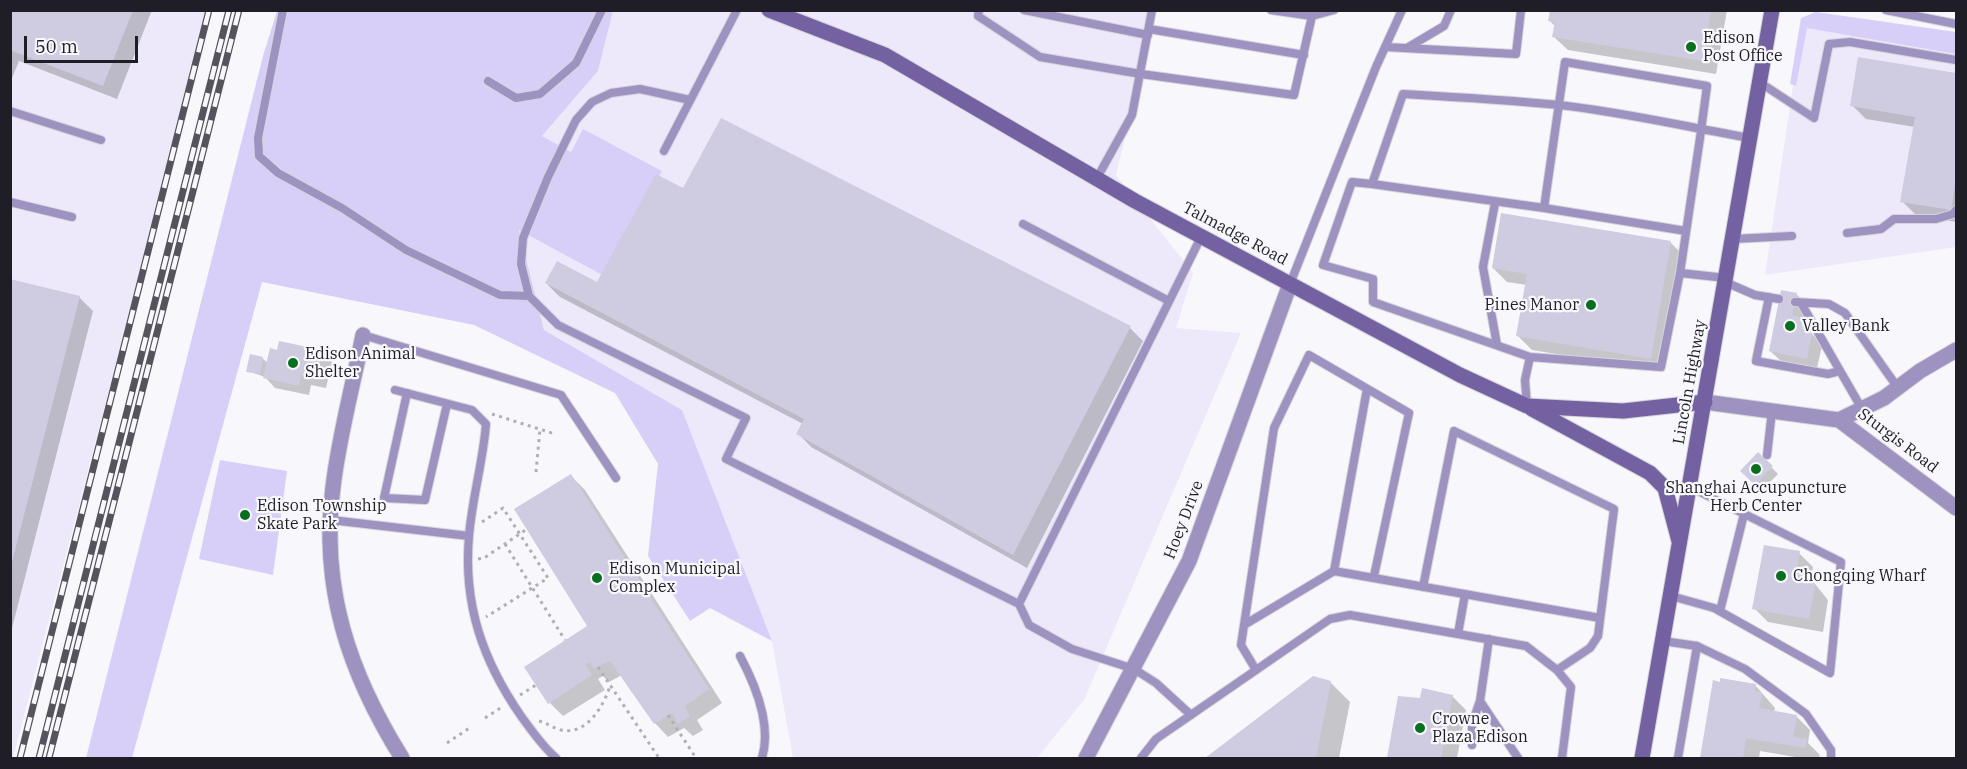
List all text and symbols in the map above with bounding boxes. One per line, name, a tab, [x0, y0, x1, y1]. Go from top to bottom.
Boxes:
scale bar	[27, 24, 141, 62]
place label: Edison Post Office	[1703, 28, 1782, 66]
text: 50 m	[35, 35, 78, 58]
marker: Edison Post Office	[1684, 40, 1698, 54]
street label: Talmadge Road	[1179, 198, 1291, 270]
place label: Pines Manor	[1485, 295, 1579, 315]
marker: Pines Manor	[1584, 298, 1598, 312]
place label: Valley Bank	[1802, 316, 1890, 336]
street label: Lincoln Highway	[1670, 318, 1710, 446]
marker: Valley Bank	[1783, 319, 1797, 333]
place label: Edison Animal Shelter	[305, 344, 416, 382]
marker: Edison Animal Shelter	[286, 356, 300, 370]
street label: Sturgis Road	[1854, 405, 1942, 477]
marker: Shanghai Accupuncture Herb Center	[1749, 462, 1763, 476]
street label: Hoey Drive	[1160, 478, 1208, 562]
place label: Shanghai Accupuncture Herb Center	[1665, 478, 1847, 516]
place label: Edison Township Skate Park	[257, 496, 387, 534]
marker: Edison Township Skate Park	[238, 508, 252, 522]
place label: Edison Municipal Complex	[609, 559, 741, 597]
place label: Chongqing Wharf	[1793, 566, 1925, 586]
marker: Chongqing Wharf	[1774, 569, 1788, 583]
marker: Edison Municipal Complex	[590, 571, 604, 585]
place label: Crowne Plaza Edison	[1432, 709, 1528, 747]
marker: Crowne Plaza Edison	[1413, 721, 1427, 735]

